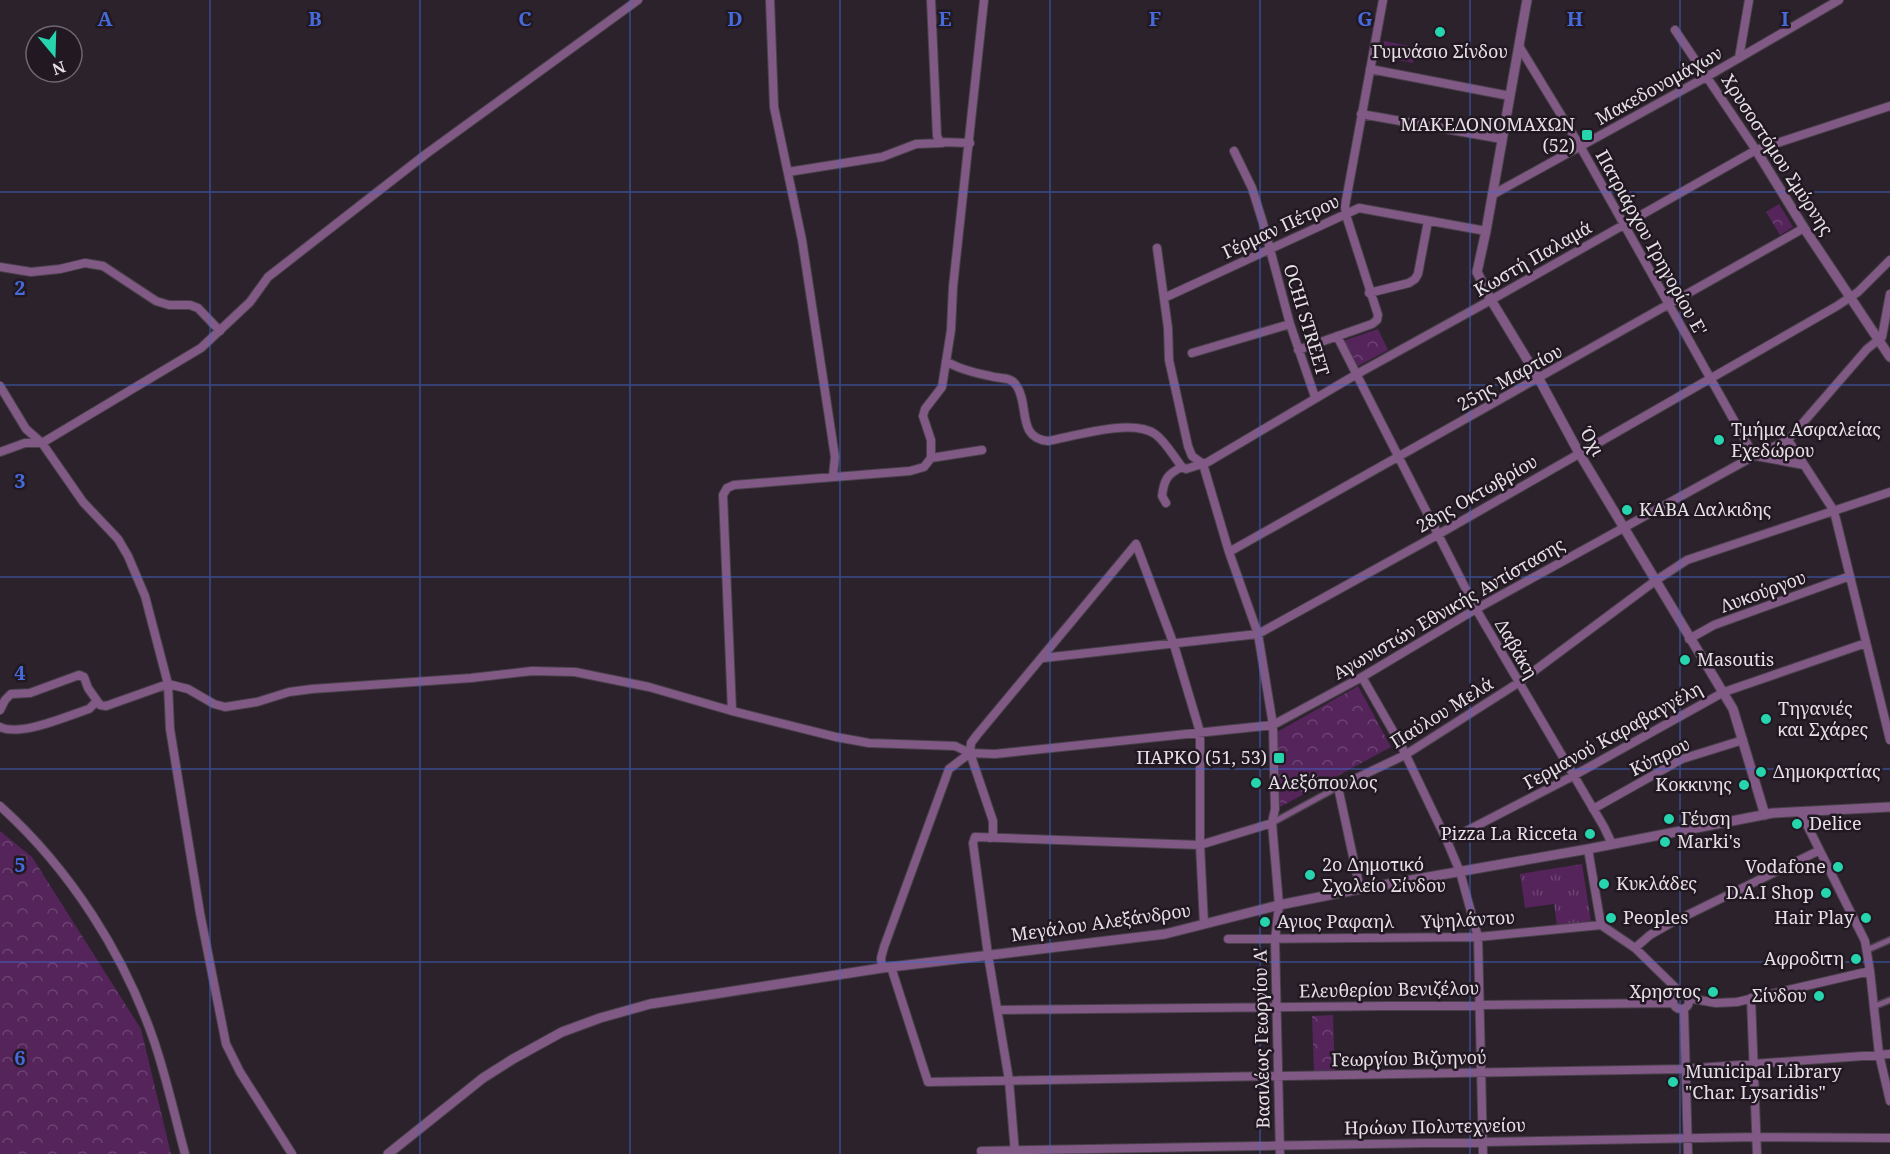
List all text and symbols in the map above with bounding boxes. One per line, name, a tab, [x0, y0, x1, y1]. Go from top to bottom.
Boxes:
text: A	[97, 5, 113, 32]
text: B	[308, 5, 322, 32]
text: C	[518, 5, 532, 32]
text: D	[727, 5, 743, 32]
text: E	[938, 5, 952, 32]
text: F	[1149, 5, 1161, 32]
text: G	[1357, 5, 1373, 32]
text: H	[1567, 5, 1583, 32]
text: I	[1781, 5, 1789, 32]
north arrow	[24, 24, 84, 84]
marker: Γυμνάσιο Σίνδου	[1433, 25, 1447, 39]
place label: Γυμνάσιο Σίνδου	[1372, 39, 1508, 63]
street label: Μακεδονομάχων	[1591, 40, 1726, 130]
text: N	[49, 56, 68, 81]
street label: Χρυσοστόμου Σμύρνης	[1717, 69, 1839, 240]
place label: ΜΑΚΕΔΟΝΟΜΑΧΩΝ (52)	[1400, 112, 1575, 157]
marker: ΜΑΚΕΔΟΝΟΜΑΧΩΝ (52)	[1580, 128, 1594, 142]
street label: Πατριάρχου Γρηγορίου Ε'	[1591, 145, 1713, 340]
street label: Γέρμαν Πέτρου	[1218, 188, 1343, 264]
street label: Κωστή Παλαμά	[1469, 214, 1596, 302]
street label: OCHI STREET	[1279, 261, 1335, 379]
text: 2	[14, 274, 26, 301]
street label: 25ης Μαρτίου	[1453, 338, 1566, 416]
place label: Τμήμα Ασφαλείας Εχεδώρου	[1731, 417, 1881, 462]
street label: Όχι	[1574, 421, 1610, 460]
marker: Τμήμα Ασφαλείας Εχεδώρου	[1712, 433, 1726, 447]
street label: 28ης Οκτωβρίου	[1412, 449, 1541, 538]
text: 3	[14, 467, 26, 494]
place label: ΚΑΒΑ Δαλκιδης	[1639, 497, 1772, 521]
marker: ΚΑΒΑ Δαλκιδης	[1620, 503, 1634, 517]
street label: Αγωνιστών Εθνικής Αντίστασης	[1328, 532, 1569, 684]
street label: Λυκούργου	[1716, 564, 1809, 618]
street label: Δαβάκη	[1490, 614, 1544, 683]
place label: Masoutis	[1697, 647, 1774, 671]
marker: Masoutis	[1678, 653, 1692, 667]
text: 4	[14, 659, 26, 686]
street label: Παύλου Μελά	[1385, 671, 1498, 753]
street label: Γερμανού Καραβαγγέλη	[1519, 676, 1706, 794]
place label: Τηγανιές και Σχάρες	[1778, 696, 1869, 741]
marker: Τηγανιές και Σχάρες	[1759, 712, 1773, 726]
street label: Κύπρου	[1625, 731, 1694, 781]
place label: ΠΑΡΚΟ (51, 53)	[1136, 745, 1267, 769]
marker: ΠΑΡΚΟ (51, 53)	[1272, 751, 1286, 765]
place label: Δημοκρατίας	[1773, 759, 1881, 783]
marker: Δημοκρατίας	[1754, 765, 1768, 779]
place label: Αλεξόπουλος	[1268, 770, 1378, 794]
place label: Κοκκινης	[1655, 772, 1732, 796]
marker: Αλεξόπουλος	[1249, 776, 1263, 790]
marker: Κοκκινης	[1737, 778, 1751, 792]
place label: Γέυση	[1681, 806, 1731, 830]
place label: Delice	[1809, 811, 1862, 835]
marker: Γέυση	[1662, 812, 1676, 826]
marker: Delice	[1790, 817, 1804, 831]
place label: Pizza La Ricceta	[1441, 821, 1578, 845]
marker: Pizza La Ricceta	[1583, 827, 1597, 841]
place label: Marki's	[1677, 829, 1741, 853]
marker: Marki's	[1658, 835, 1672, 849]
text: 5	[14, 851, 26, 878]
place label: 2o Δημοτικό Σχολείο Σίνδου	[1322, 852, 1446, 897]
place label: Vodafone	[1745, 854, 1826, 878]
marker: Vodafone	[1831, 860, 1845, 874]
marker: 2o Δημοτικό Σχολείο Σίνδου	[1303, 868, 1317, 882]
place label: Κυκλάδες	[1616, 871, 1697, 895]
marker: Κυκλάδες	[1597, 877, 1611, 891]
place label: D.A.I Shop	[1726, 880, 1814, 904]
marker: D.A.I Shop	[1819, 886, 1833, 900]
street label: Μεγάλου Αλεξάνδρου	[1009, 898, 1192, 947]
street label: Υψηλάντου	[1419, 905, 1516, 933]
place label: Peoples	[1623, 905, 1688, 929]
place label: Hair Play	[1774, 905, 1855, 929]
place label: Αγιος Ραφαηλ	[1277, 909, 1395, 933]
marker: Peoples	[1604, 911, 1618, 925]
marker: Hair Play	[1859, 911, 1873, 925]
marker: Αγιος Ραφαηλ	[1258, 915, 1272, 929]
place label: Αφροδιτη	[1764, 946, 1844, 970]
street label: Βασιλέως Γεωργίου Α'	[1247, 947, 1275, 1129]
marker: Αφροδιτη	[1849, 952, 1863, 966]
street label: Ελευθερίου Βενιζέλου	[1299, 975, 1479, 1003]
place label: Χρηστος	[1629, 979, 1701, 1003]
place label: Σίνδου	[1752, 983, 1807, 1007]
marker: Χρηστος	[1706, 985, 1720, 999]
marker: Σίνδου	[1812, 989, 1826, 1003]
text: 6	[14, 1044, 26, 1071]
street label: Γεωργίου Βιζυηνού	[1331, 1045, 1487, 1071]
place label: Municipal Library "Char. Lysaridis"	[1685, 1059, 1843, 1104]
marker: Municipal Library "Char. Lysaridis"	[1666, 1075, 1680, 1089]
street label: Ηρώων Πολυτεχνείου	[1344, 1112, 1526, 1140]

